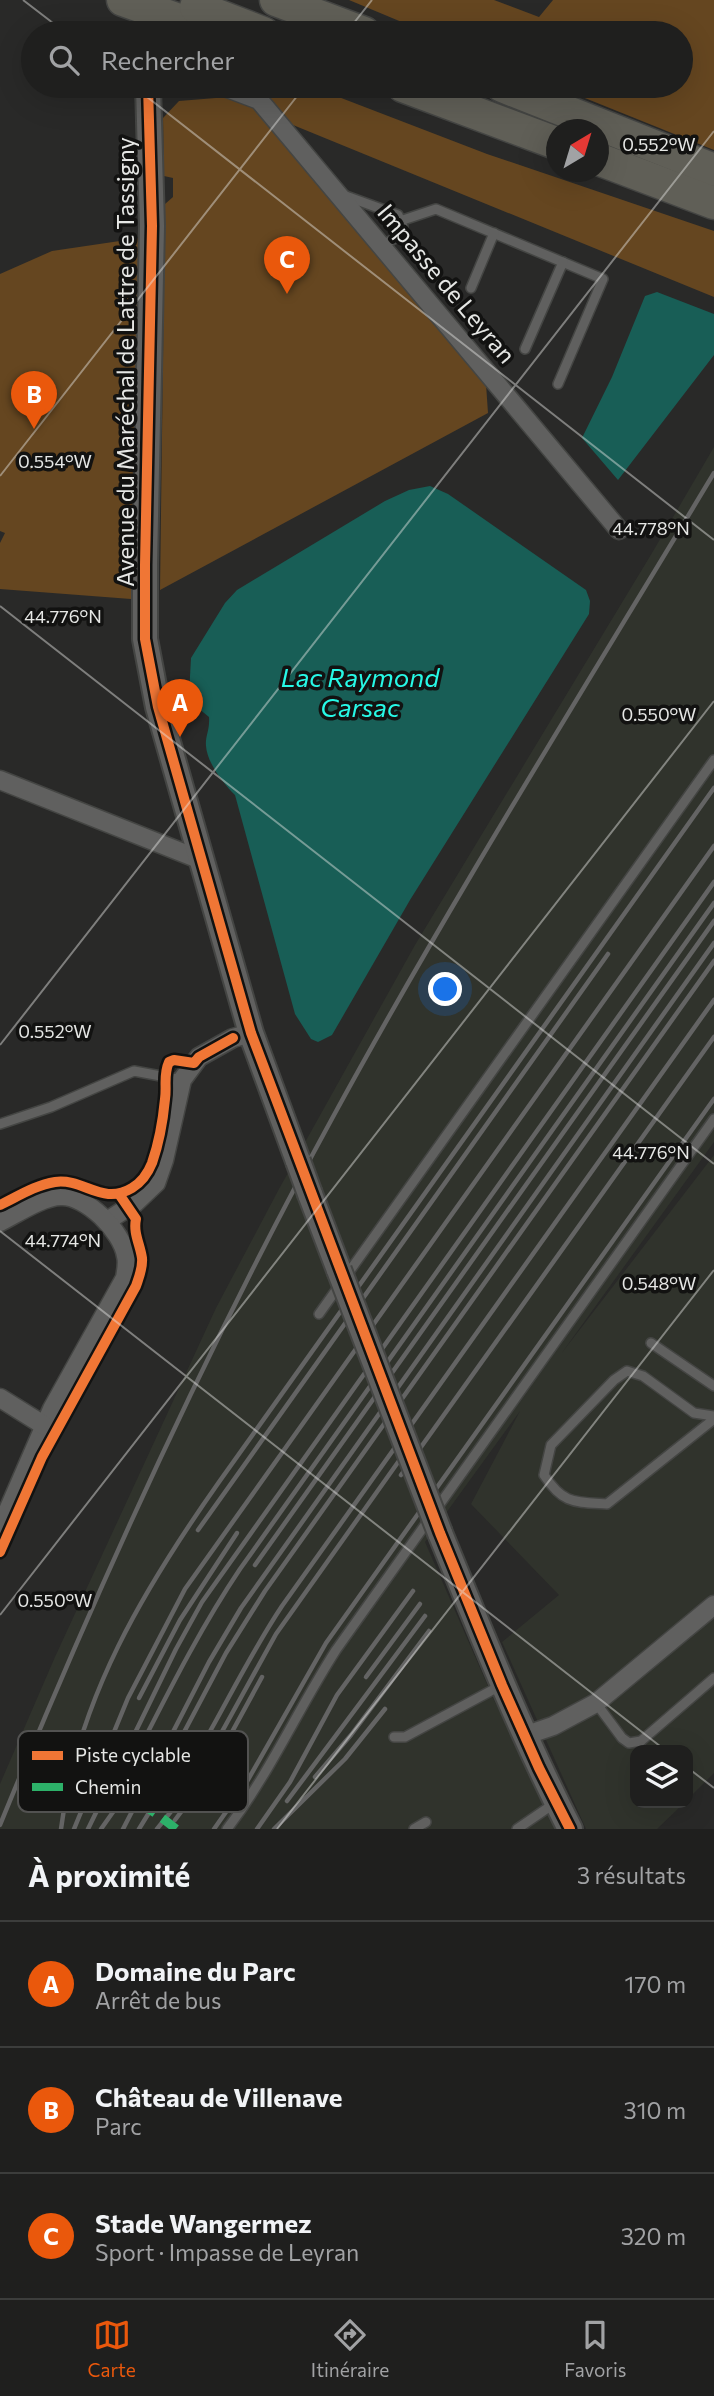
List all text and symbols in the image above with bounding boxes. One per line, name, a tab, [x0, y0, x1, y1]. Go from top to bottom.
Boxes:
search box	[21, 21, 693, 98]
icon: search	[45, 41, 83, 79]
text: Rechercher	[101, 44, 235, 75]
north arrow	[546, 119, 609, 182]
text: 0.552°W	[622, 133, 696, 155]
street label: Avenue du Maréchal de Lattre de Tassigny	[110, 137, 139, 587]
street label: Impasse de Leyran	[372, 198, 522, 368]
pin: C	[264, 236, 310, 294]
pin: B	[11, 371, 57, 429]
text: 0.554°W	[18, 450, 92, 472]
text: 44.778°N	[612, 517, 690, 539]
text: 44.776°N	[24, 605, 102, 627]
water label: Lac Raymond Carsac	[281, 661, 440, 722]
pin: A	[157, 679, 203, 737]
text: 0.550°W	[622, 703, 696, 725]
your location	[428, 972, 462, 1006]
text: 0.552°W	[18, 1020, 92, 1042]
text: 44.776°N	[612, 1141, 690, 1163]
text: 44.774°N	[25, 1229, 101, 1251]
text: 0.548°W	[622, 1272, 696, 1294]
text: 0.550°W	[18, 1589, 92, 1611]
legend	[18, 1731, 248, 1812]
text: Piste cyclable	[75, 1743, 191, 1766]
map controls	[630, 1745, 693, 1808]
button: layers	[630, 1745, 693, 1808]
text: Chemin	[75, 1775, 141, 1798]
text: À proximité	[28, 1856, 190, 1893]
text: 3 résultats	[577, 1861, 686, 1889]
text: Domaine du Parc	[95, 1955, 295, 1986]
text: A	[43, 1970, 59, 1998]
text: 170 m	[625, 1970, 686, 1998]
text: Arrêt de bus	[95, 1986, 221, 2014]
text: Château de Villenave	[95, 2081, 343, 2112]
text: B	[43, 2096, 59, 2124]
text: 310 m	[624, 2096, 686, 2124]
text: Parc	[95, 2112, 142, 2140]
text: Stade Wangermez	[95, 2207, 312, 2238]
text: C	[43, 2222, 59, 2250]
text: 320 m	[621, 2222, 686, 2250]
text: Sport · Impasse de Leyran	[95, 2238, 359, 2266]
tab: Carte	[88, 2316, 136, 2381]
tab: Itinéraire	[311, 2316, 389, 2381]
tab: Favoris	[564, 2316, 626, 2381]

